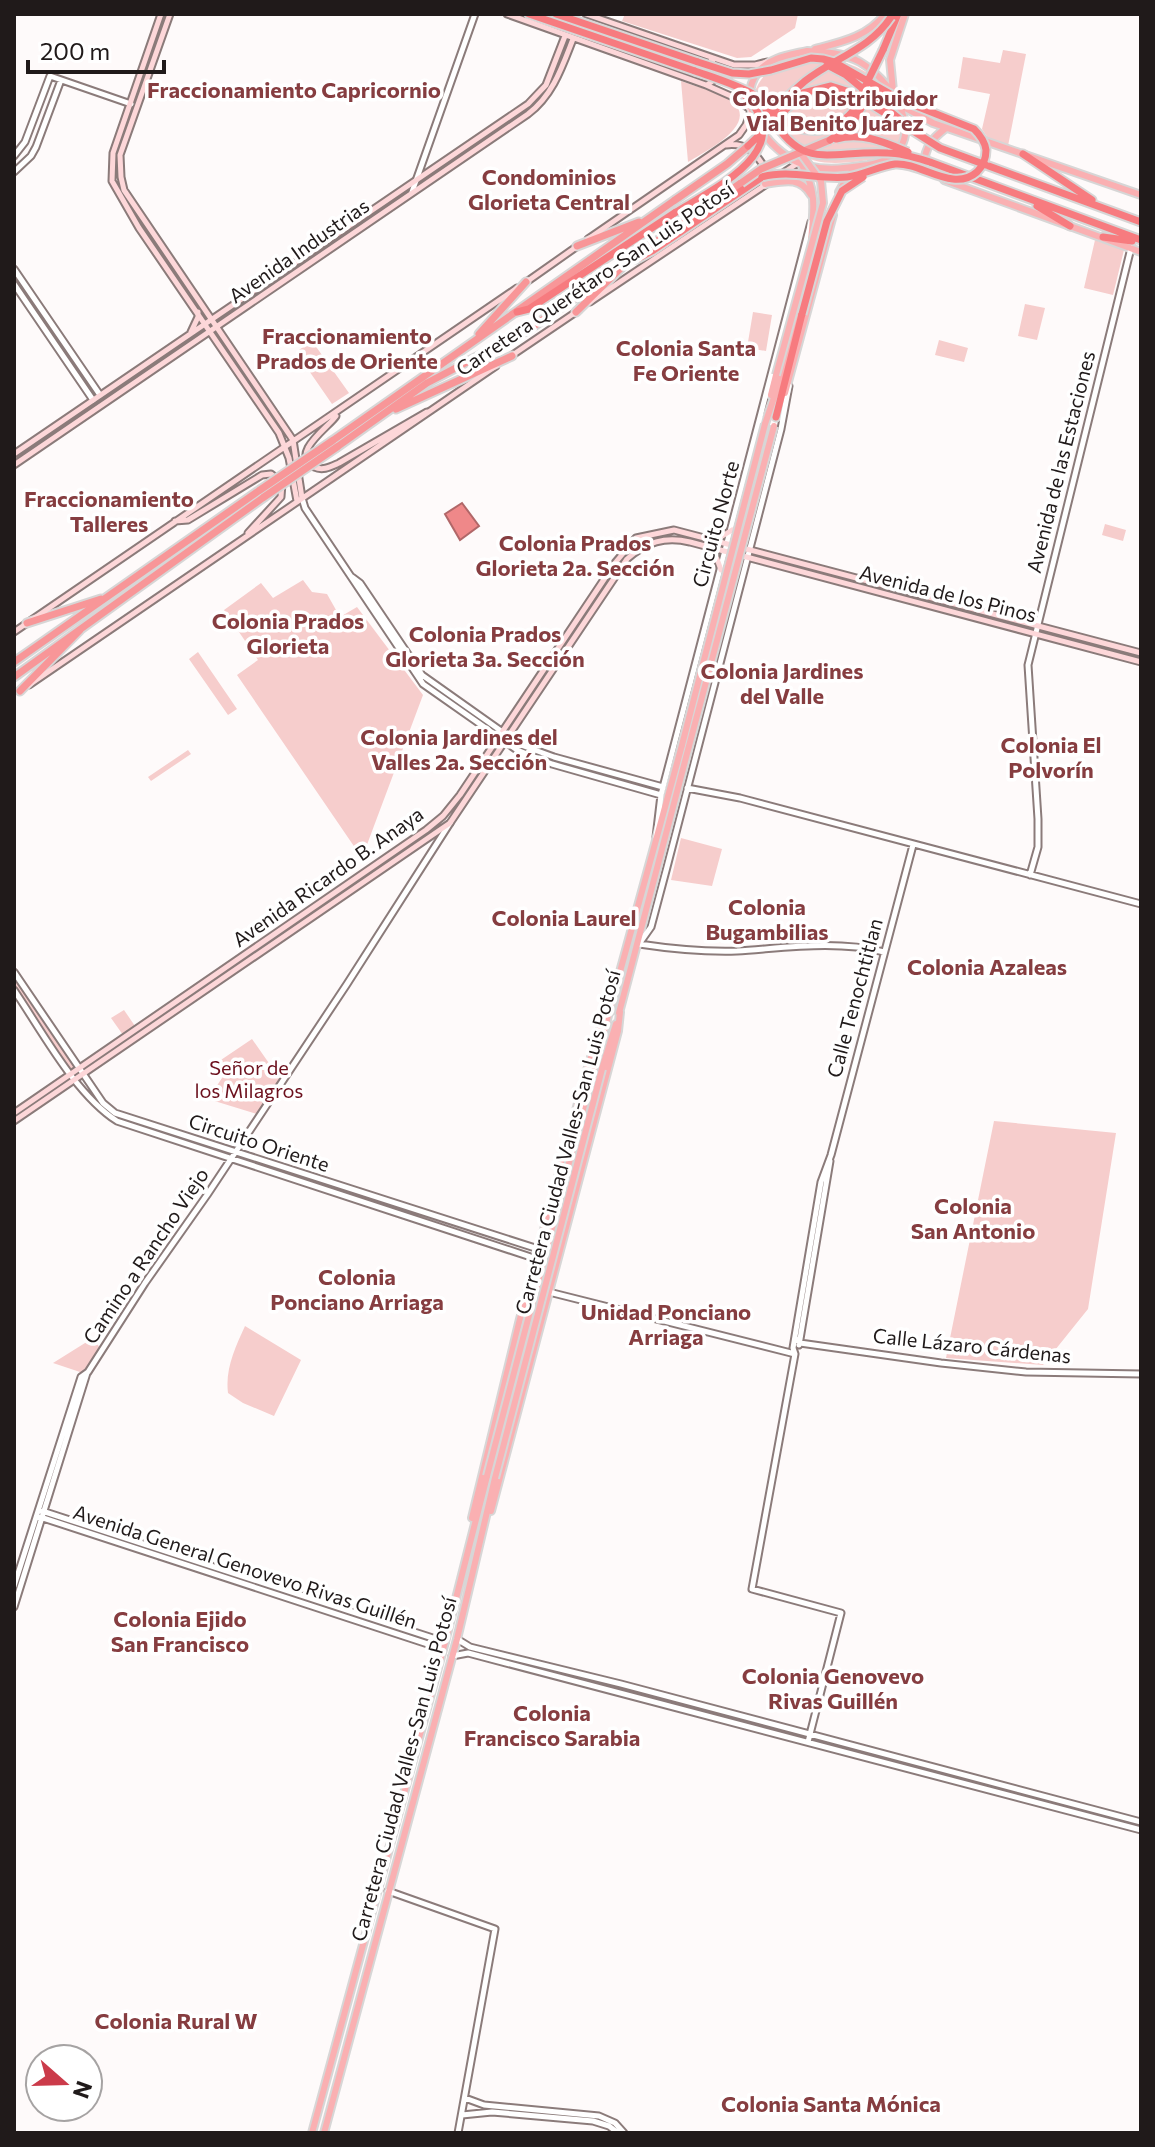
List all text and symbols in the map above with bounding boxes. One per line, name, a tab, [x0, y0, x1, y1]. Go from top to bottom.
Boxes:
scale bar	[28, 24, 164, 74]
text: 200 m	[40, 36, 110, 65]
district label: Fraccionamiento Capricornio	[147, 76, 441, 103]
district label: Colonia Distribuidor Vial Benito Juárez	[732, 84, 938, 136]
district label: Condominios Glorieta Central	[468, 163, 630, 215]
street label: Carretera Querétaro-San Luis Potosí	[451, 176, 739, 380]
street label: Avenida Industrias	[224, 193, 373, 308]
district label: Fraccionamiento Prados de Oriente	[256, 322, 438, 374]
district label: Colonia Santa Fe Oriente	[616, 334, 756, 386]
street label: Avenida de las Estaciones	[1021, 348, 1099, 575]
street label: Circuito Norte	[687, 458, 743, 590]
district label: Fraccionamiento Talleres	[24, 485, 194, 537]
district label: Colonia Prados Glorieta 2a. Sección	[475, 529, 675, 581]
street label: Avenida de los Pinos	[857, 559, 1039, 627]
district label: Colonia Prados Glorieta	[212, 607, 364, 659]
district label: Colonia Prados Glorieta 3a. Sección	[385, 620, 585, 672]
district label: Colonia Jardines del Valle	[701, 657, 863, 709]
district label: Colonia Jardines del Valles 2a. Sección	[360, 723, 558, 775]
district label: Colonia El Polvorín	[1000, 731, 1102, 783]
street label: Avenida Ricardo B. Anaya	[227, 801, 427, 951]
district label: Colonia Bugambilias	[705, 893, 829, 945]
district label: Colonia Laurel	[491, 904, 637, 931]
street label: Calle Tenochtitlan	[821, 916, 887, 1080]
district label: Colonia Azaleas	[907, 953, 1067, 980]
street label: Carretera Ciudad Valles-San Luis Potosí	[509, 966, 625, 1317]
park label: Señor de los Milagros	[195, 1055, 303, 1102]
street label: Circuito Oriente	[186, 1108, 333, 1176]
street label: Camino a Rancho Viejo	[77, 1163, 213, 1348]
district label: Colonia San Antonio	[911, 1192, 1035, 1244]
district label: Colonia Ponciano Arriaga	[270, 1263, 444, 1315]
district label: Unidad Ponciano Arriaga	[581, 1298, 751, 1350]
street label: Calle Lázaro Cárdenas	[872, 1323, 1072, 1367]
street label: Avenida General Genovevo Rivas Guillén	[71, 1499, 420, 1633]
street label: Carretera Ciudad Valles-San Luis Potosí	[345, 1593, 461, 1944]
district label: Colonia Ejido San Francisco	[111, 1605, 249, 1657]
district label: Colonia Genovevo Rivas Guillén	[742, 1662, 924, 1714]
district label: Colonia Francisco Sarabia	[464, 1699, 640, 1751]
district label: Colonia Rural W	[94, 2007, 258, 2034]
north arrow	[24, 2043, 104, 2123]
text: N	[68, 2078, 99, 2102]
district label: Colonia Santa Mónica	[721, 2090, 941, 2117]

